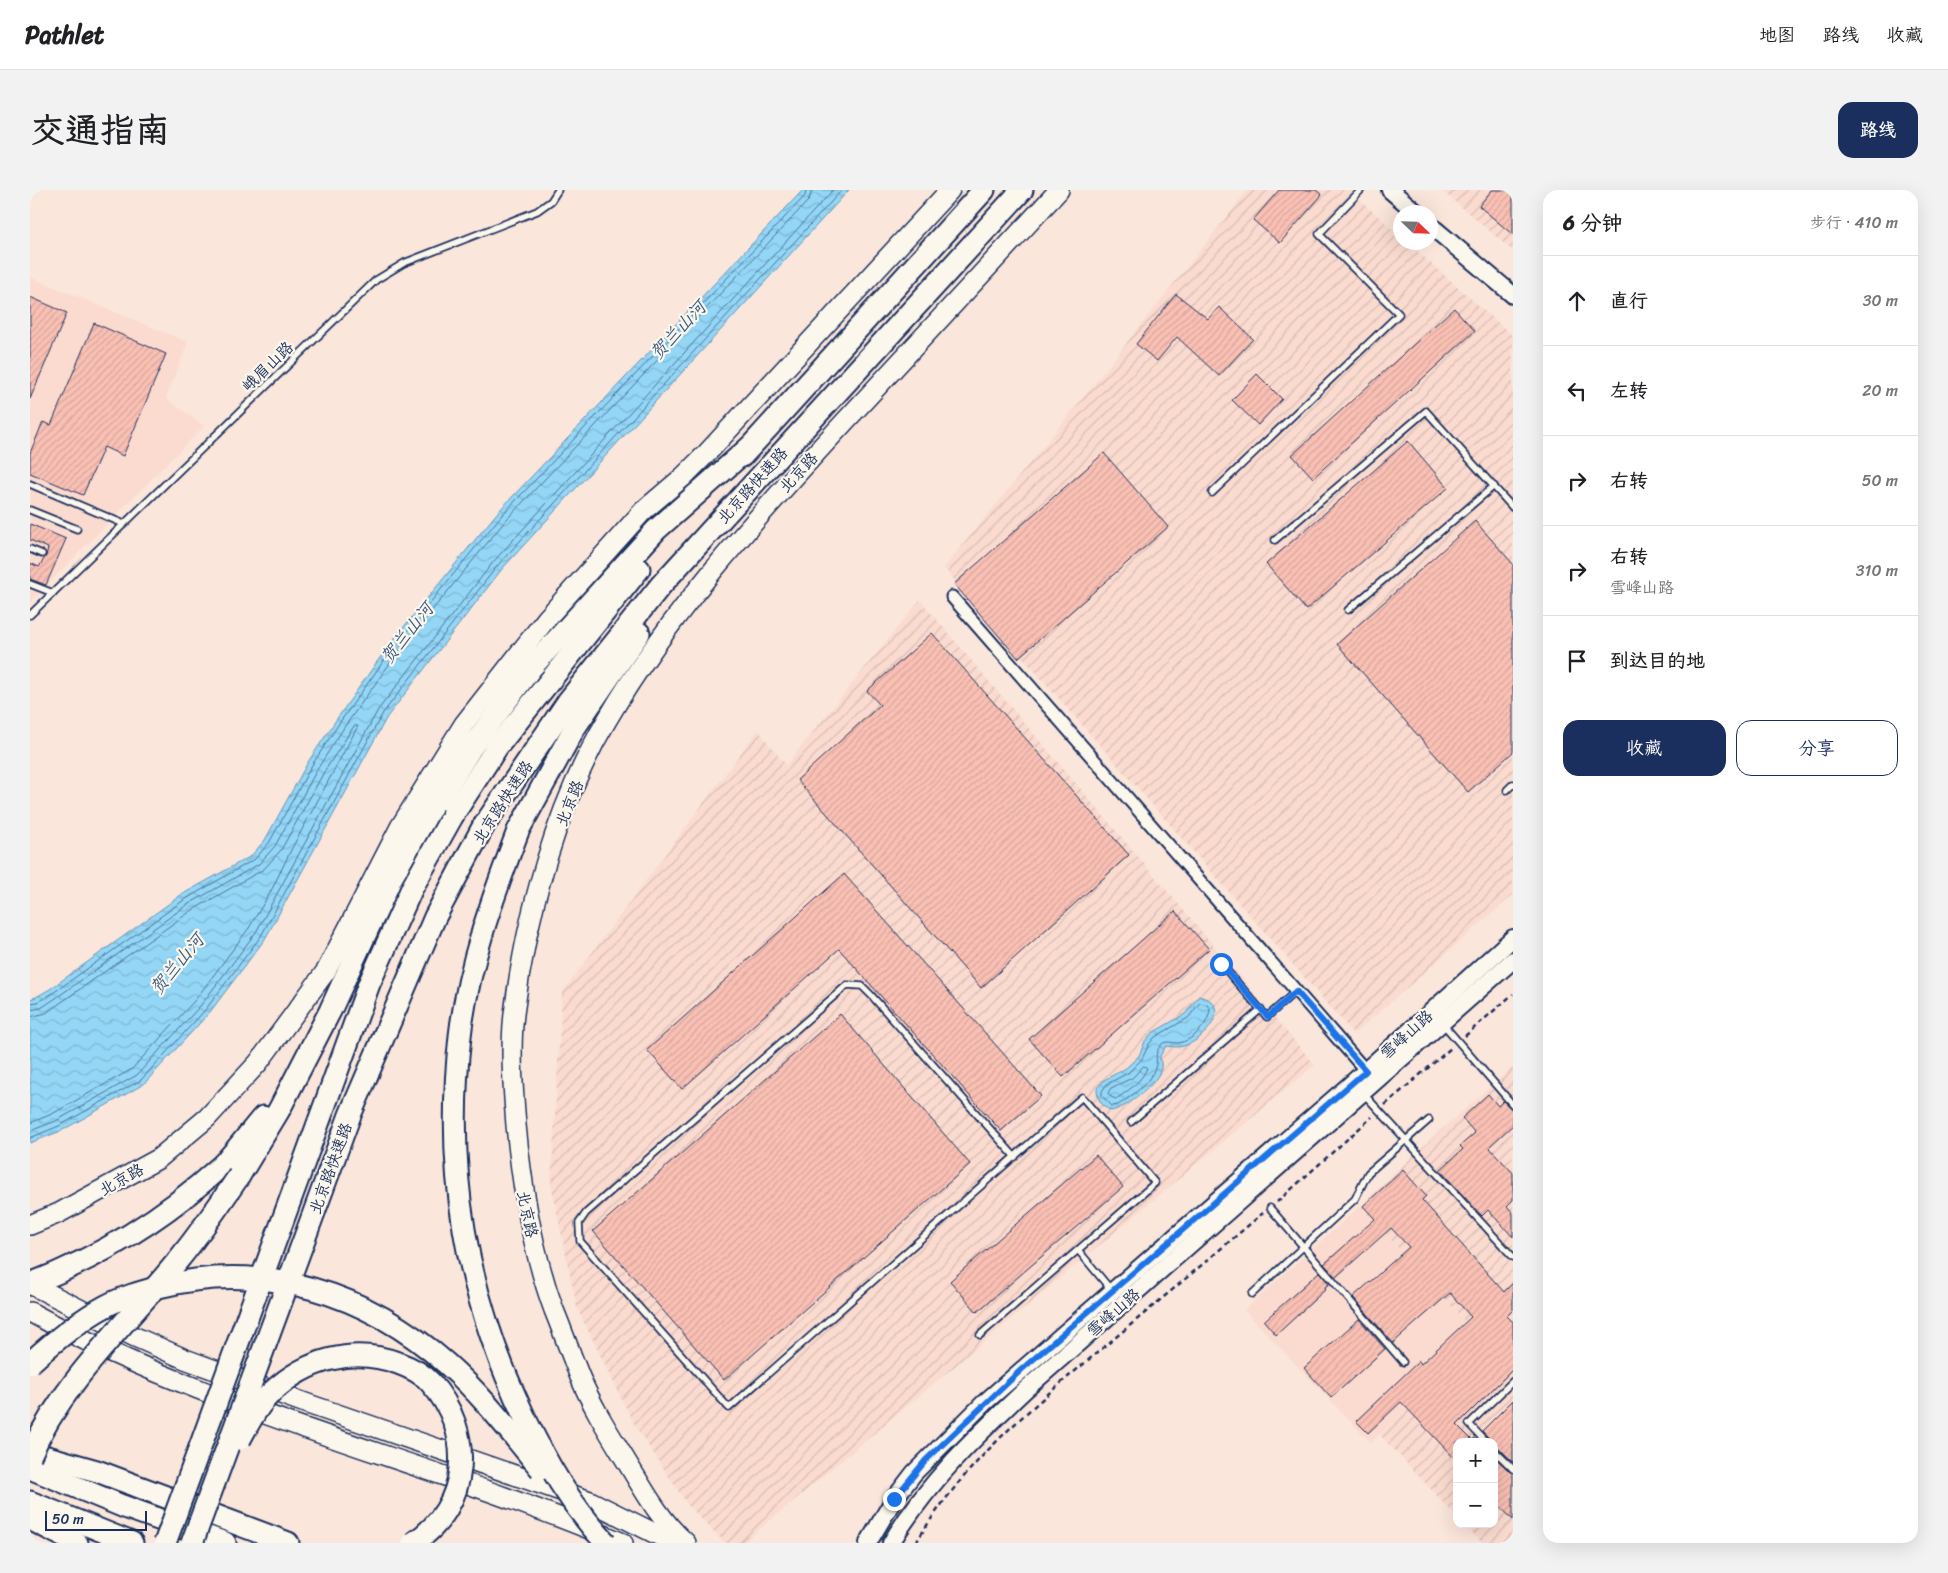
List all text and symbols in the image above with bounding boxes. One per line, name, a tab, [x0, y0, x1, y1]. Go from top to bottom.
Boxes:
text: Pathlet	[25, 14, 104, 56]
text: 地图	[1759, 19, 1795, 51]
text: 路线	[1823, 19, 1859, 51]
text: 收藏	[1887, 19, 1923, 51]
text: 交通指南	[30, 99, 170, 161]
button: 路线	[1838, 102, 1918, 158]
text: 6 分钟	[1563, 204, 1622, 242]
north arrow	[1393, 205, 1438, 250]
text: 步行 · 410 m	[1810, 208, 1898, 237]
text: 直行	[1610, 284, 1648, 317]
text: 30 m	[1863, 286, 1898, 315]
icon: ahead	[1563, 287, 1591, 315]
water label: 贺兰山河	[642, 291, 716, 367]
street label: 峨眉山路	[234, 334, 300, 399]
text: 左转	[1610, 374, 1648, 407]
text: 20 m	[1862, 376, 1898, 405]
icon: left	[1563, 377, 1591, 405]
street label: 北京路快速路	[709, 440, 795, 531]
street label: 北京路	[771, 445, 825, 500]
text: 右转	[1610, 464, 1648, 497]
text: 50 m	[1862, 466, 1898, 495]
icon: right	[1563, 467, 1591, 495]
text: 右转	[1610, 540, 1648, 573]
text: 310 m	[1856, 556, 1898, 585]
icon: right	[1563, 557, 1591, 585]
text: 雪峰山路	[1610, 573, 1674, 602]
water label: 贺兰山河	[372, 593, 444, 671]
text: 到达目的地	[1610, 644, 1705, 677]
icon: arrive	[1563, 647, 1591, 675]
button: 收藏	[1563, 720, 1726, 776]
button: 分享	[1736, 720, 1898, 776]
street label: 北京路快速路	[464, 754, 541, 850]
street label: 北京路	[547, 775, 592, 831]
water label: 贺兰山河	[142, 924, 214, 1002]
route start	[1210, 953, 1233, 976]
street label: 雪峰山路	[1373, 1002, 1440, 1067]
street label: 北京路快速路	[300, 1118, 361, 1218]
street label: 北京路	[93, 1155, 149, 1204]
street label: 北京路	[508, 1188, 547, 1241]
street label: 雪峰山路	[1080, 1280, 1147, 1344]
map controls	[1453, 1438, 1498, 1528]
button: +	[1453, 1438, 1498, 1483]
button: −	[1453, 1483, 1498, 1528]
route end	[883, 1488, 906, 1511]
text: 50 m	[52, 1507, 84, 1532]
scale bar	[45, 1508, 148, 1531]

